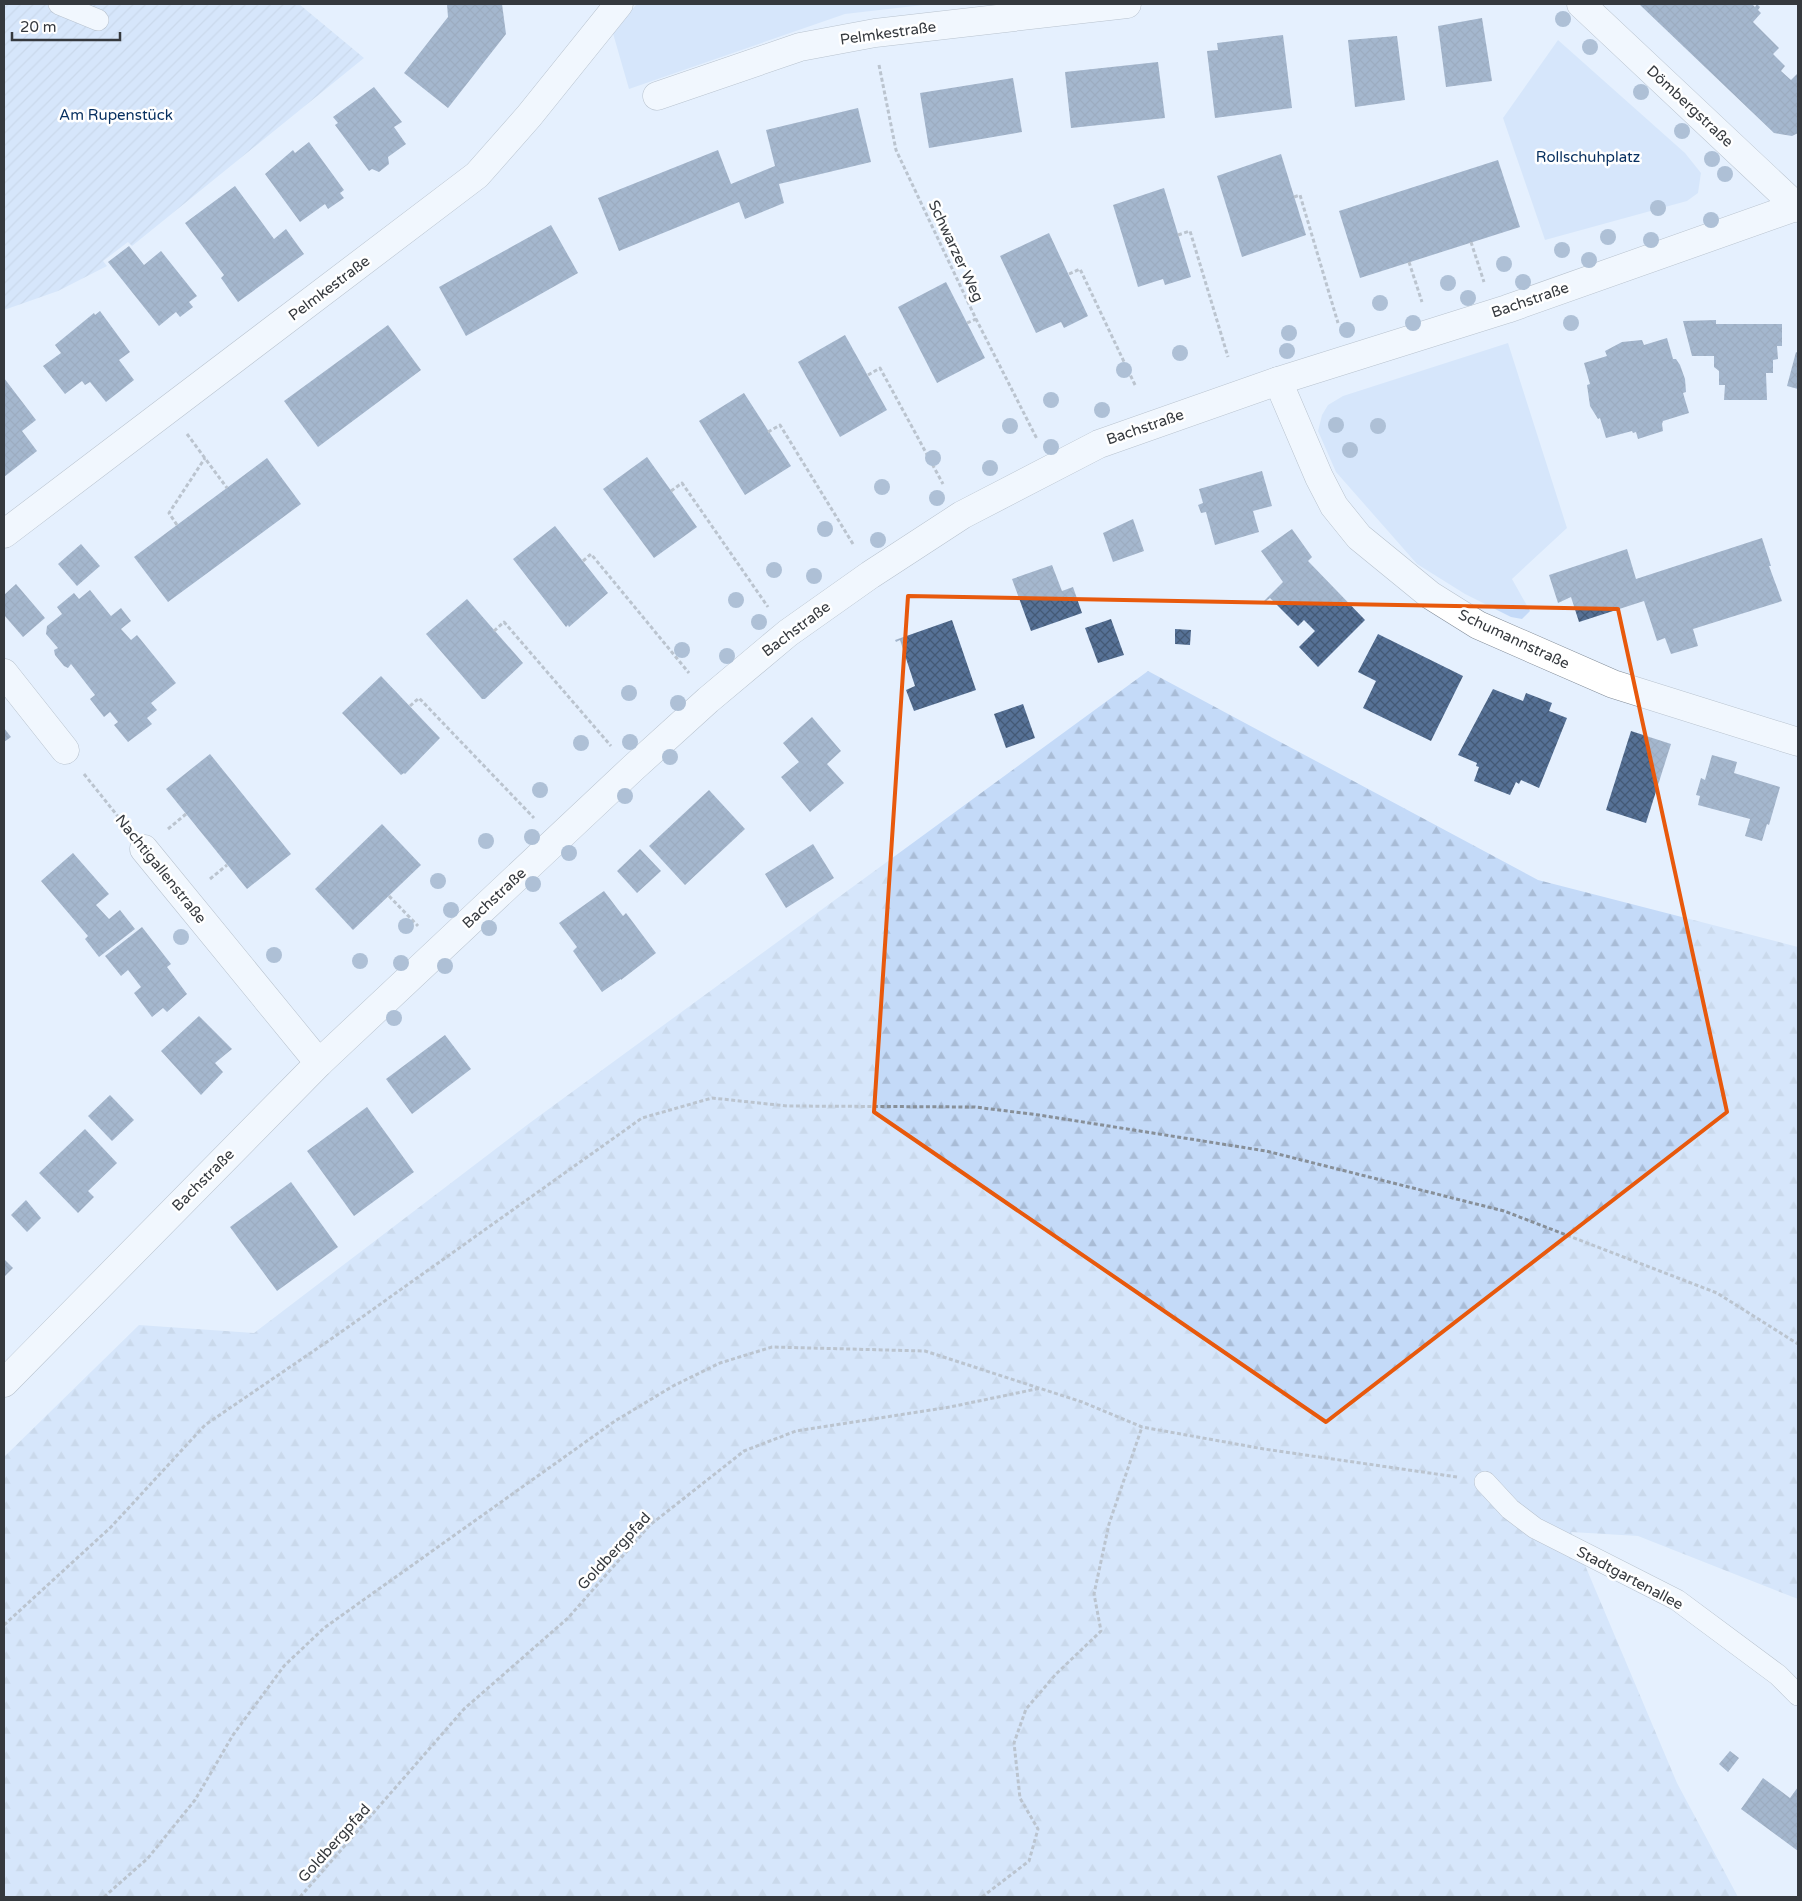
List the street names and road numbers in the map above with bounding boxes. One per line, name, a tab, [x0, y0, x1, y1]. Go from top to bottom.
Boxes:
street label: Pelmkestraße	[839, 17, 937, 49]
street label: Dömbergstraße	[1643, 61, 1737, 151]
street label: Schwarzer Weg	[925, 197, 987, 305]
street label: Pelmkestraße	[285, 252, 373, 324]
street label: Bachstraße	[1489, 278, 1571, 322]
street label: Bachstraße	[1104, 405, 1186, 449]
street label: Bachstraße	[758, 598, 834, 660]
street label: Schumannstraße	[1456, 605, 1572, 673]
street label: Nachtigallenstraße	[112, 811, 210, 927]
street label: Bachstraße	[458, 864, 530, 932]
street label: Bachstraße	[168, 1145, 238, 1215]
street label: Goldbergpfad	[574, 1509, 654, 1593]
street label: Stadtgartenallee	[1574, 1542, 1686, 1614]
street label: Goldbergpfad	[294, 1800, 374, 1886]

